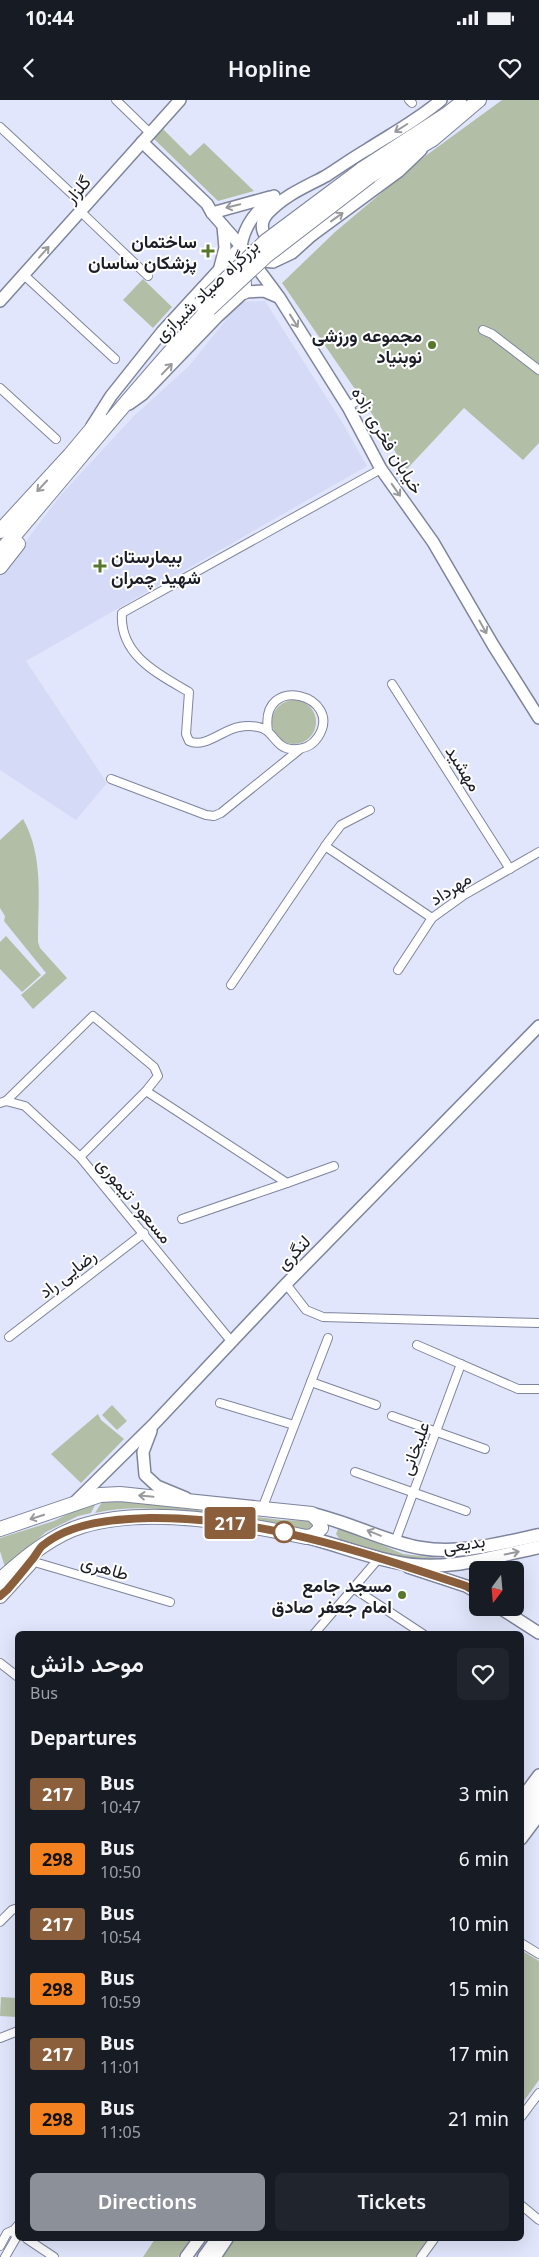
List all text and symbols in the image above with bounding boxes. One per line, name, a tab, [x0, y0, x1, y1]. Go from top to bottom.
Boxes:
text: 10:44	[25, 5, 74, 31]
text: Hopline	[228, 53, 311, 83]
icon: back	[15, 54, 43, 82]
icon: heart	[496, 54, 524, 82]
one-way arrow	[395, 123, 409, 133]
street label: گلزار	[58, 170, 96, 209]
one-way arrow	[225, 202, 241, 211]
one-way arrow	[330, 211, 343, 222]
place label: ساختمان پزشکان ساسان	[88, 229, 197, 275]
street label: بزرگراه صیاد شیرازی	[148, 234, 264, 346]
marker: ساختمان پزشکان ساسان	[201, 244, 215, 258]
one-way arrow	[39, 246, 50, 259]
one-way arrow	[290, 314, 300, 328]
place label: مجموعه ورزشی نوبنیاد	[312, 323, 422, 368]
marker: مجموعه ورزشی نوبنیاد	[426, 339, 438, 351]
one-way arrow	[161, 363, 173, 376]
street label: خیابان فخری زاده	[347, 382, 429, 498]
one-way arrow	[36, 479, 48, 492]
one-way arrow	[391, 483, 402, 496]
place label: بیمارستان شهید چمران	[111, 544, 201, 590]
marker: بیمارستان شهید چمران	[93, 559, 107, 573]
one-way arrow	[478, 620, 488, 635]
street label: مهشید	[441, 740, 487, 796]
street label: مهرداد	[424, 866, 476, 910]
street label: مسعود تیموری	[92, 1152, 178, 1248]
street label: لنگری	[270, 1229, 316, 1275]
street label: رضایی راد	[33, 1243, 101, 1303]
street label: علیخانی	[393, 1418, 435, 1478]
one-way arrow	[139, 1491, 155, 1501]
line badge: 217	[201, 1507, 259, 1539]
text: 217	[215, 1511, 245, 1535]
one-way arrow	[30, 1512, 46, 1522]
unlabelled marker	[273, 1521, 295, 1543]
one-way arrow	[367, 1528, 382, 1538]
street label: بدیعی	[441, 1528, 487, 1558]
one-way arrow	[504, 1548, 520, 1557]
street label: طاهری	[78, 1549, 132, 1585]
north arrow	[469, 1561, 524, 1616]
map controls	[469, 1561, 524, 1616]
place label: مسجد جامع امام جعفر صادق	[272, 1573, 392, 1619]
marker: مسجد جامع امام جعفر صادق	[396, 1589, 408, 1601]
text: موحد دانش	[30, 1646, 144, 1679]
button: heart	[457, 1648, 509, 1700]
text: Bus	[30, 1682, 58, 1704]
text: Departures	[30, 1725, 137, 1751]
text: Bus	[100, 1770, 135, 1796]
text: 3 min	[459, 1781, 509, 1807]
text: 217	[42, 1782, 73, 1806]
text: 10:47	[100, 1796, 141, 1818]
text: Bus	[100, 1835, 135, 1861]
text: 6 min	[459, 1846, 509, 1872]
text: 298	[42, 1847, 73, 1871]
text: 10:50	[100, 1861, 141, 1883]
text: Bus	[100, 1900, 135, 1926]
text: 10 min	[448, 1911, 509, 1937]
text: 217	[42, 1912, 73, 1936]
text: 10:54	[100, 1926, 141, 1948]
text: Bus	[100, 1965, 135, 1991]
text: 15 min	[448, 1976, 509, 2002]
text: 298	[42, 1977, 73, 2001]
text: 10:59	[100, 1991, 141, 2013]
text: Bus	[100, 2030, 135, 2056]
text: 17 min	[448, 2041, 509, 2067]
text: 217	[42, 2042, 73, 2066]
text: 11:01	[100, 2056, 141, 2078]
text: Bus	[100, 2095, 135, 2121]
text: 21 min	[448, 2106, 509, 2132]
text: 298	[42, 2107, 73, 2131]
text: 11:05	[100, 2121, 141, 2143]
button: Directions	[30, 2173, 265, 2231]
button: Tickets	[275, 2173, 509, 2231]

